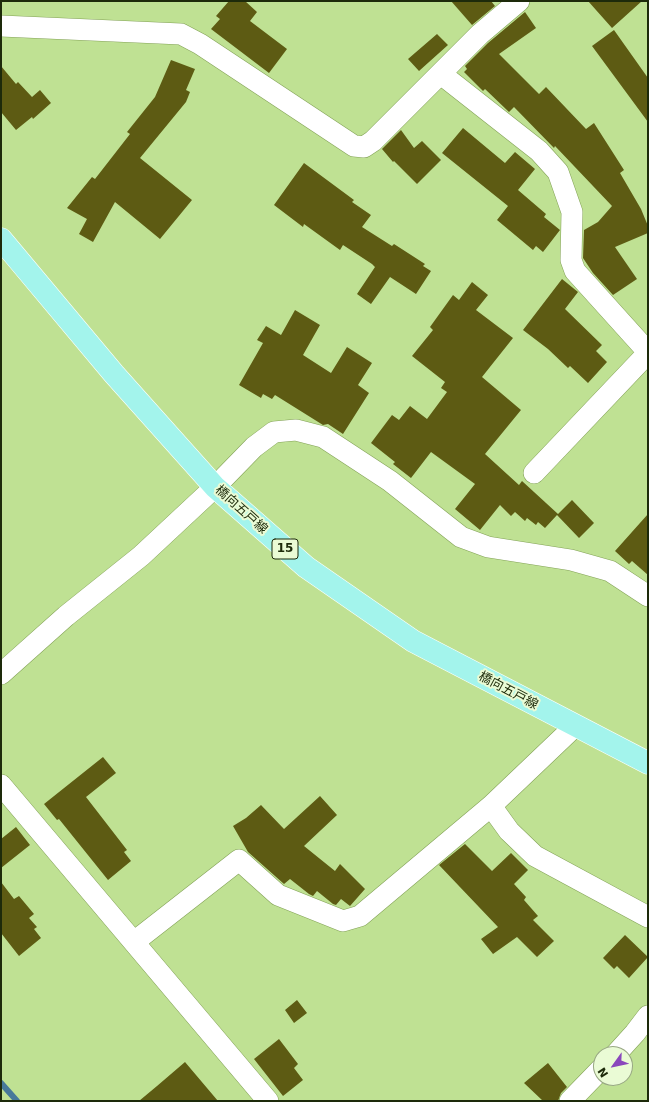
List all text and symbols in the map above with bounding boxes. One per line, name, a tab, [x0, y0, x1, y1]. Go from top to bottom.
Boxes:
street label: 橋向五戸線	[212, 482, 270, 538]
road number: 15	[272, 539, 298, 559]
street label: 橋向五戸線	[476, 669, 540, 713]
north arrow	[593, 1046, 633, 1086]
text: N	[595, 1065, 611, 1080]

